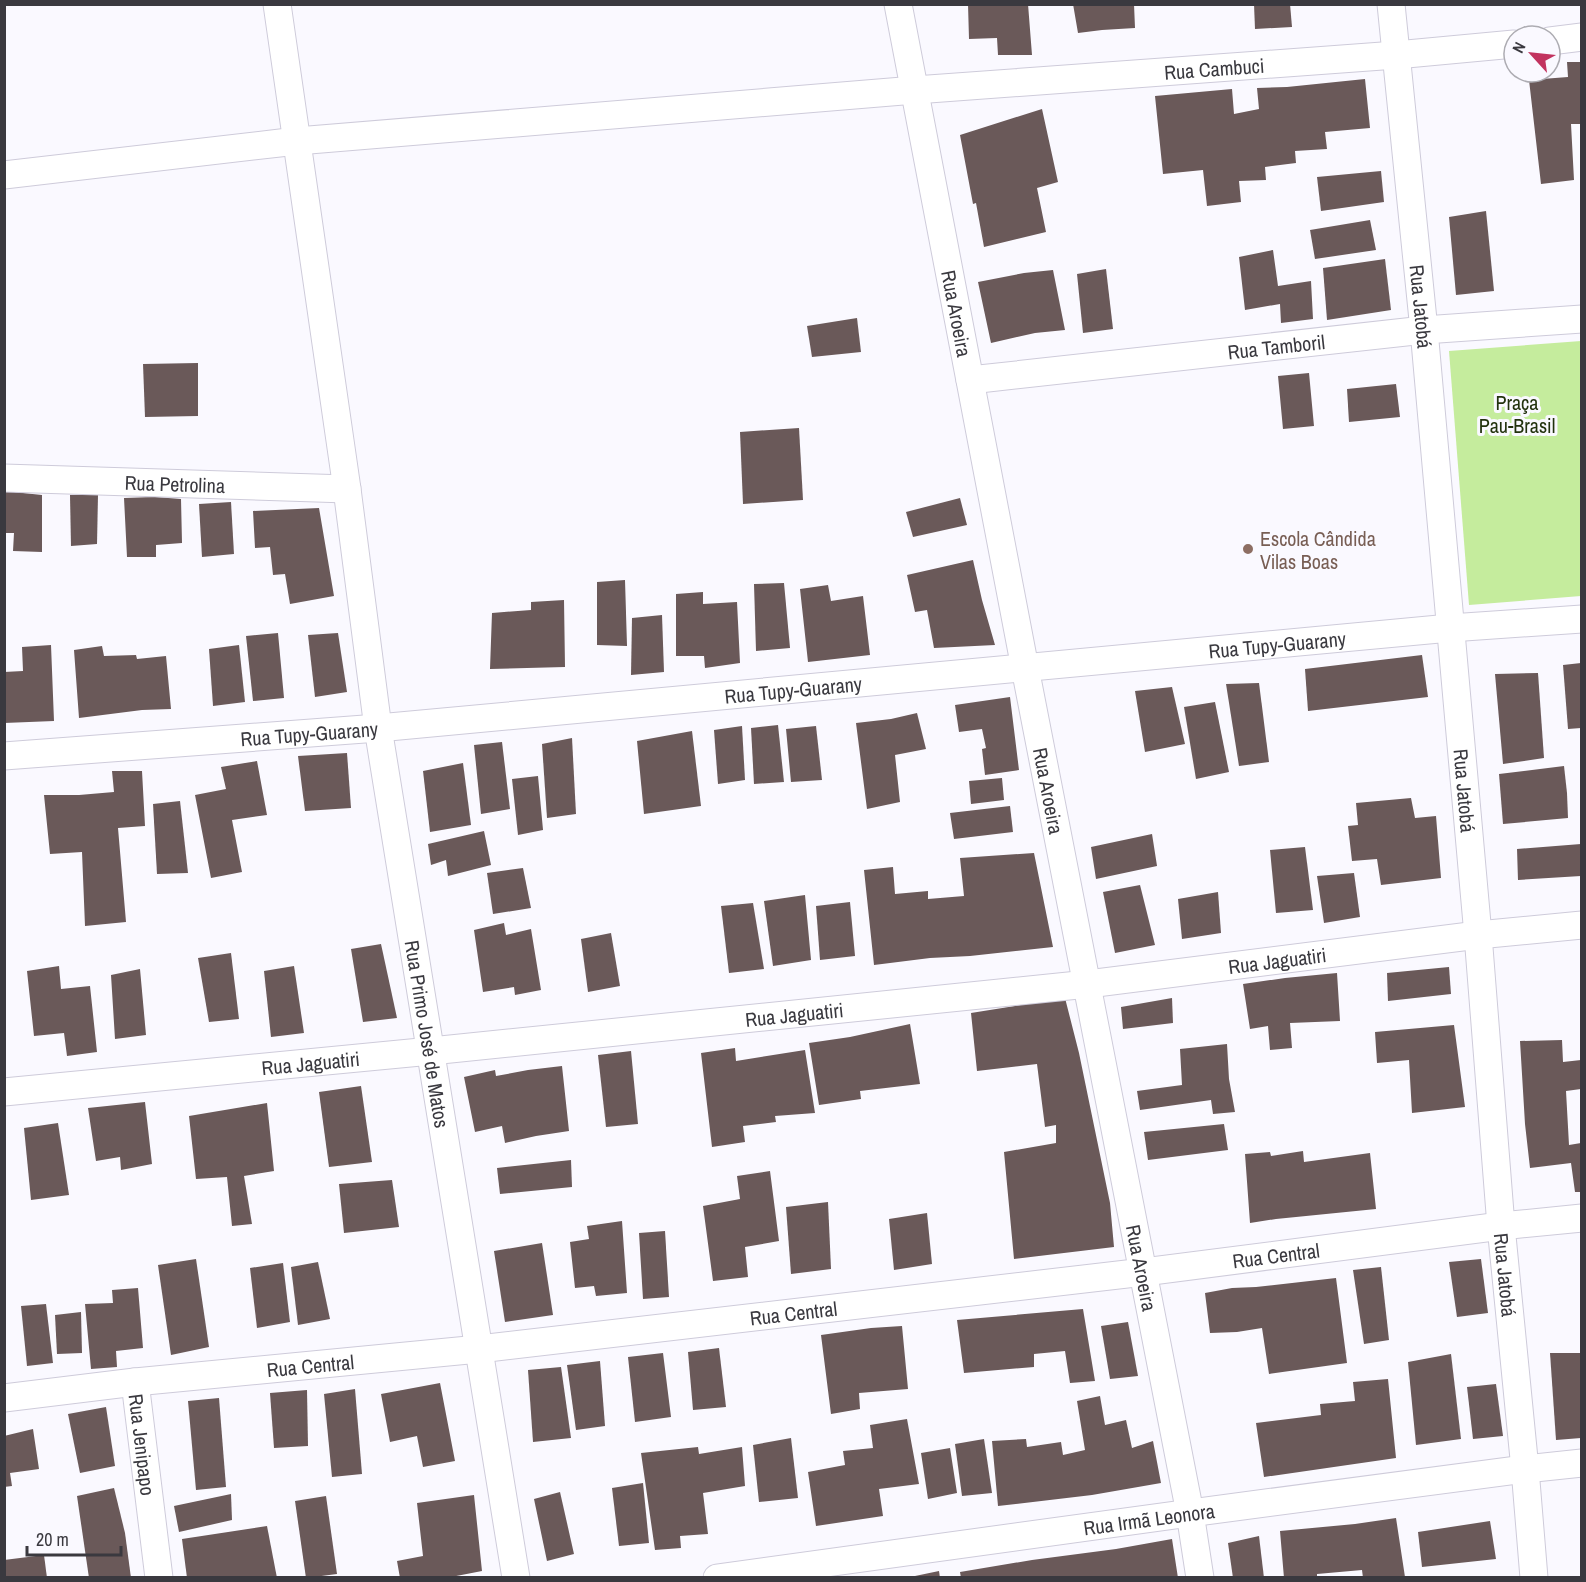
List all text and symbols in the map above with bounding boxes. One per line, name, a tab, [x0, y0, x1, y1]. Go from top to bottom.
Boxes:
north arrow	[1502, 24, 1562, 84]
text: N	[1507, 38, 1531, 56]
street label: Rua Cambuci	[1163, 51, 1265, 85]
street label: Rua Jatobá	[1404, 263, 1439, 349]
street label: Rua Aroeira	[936, 268, 979, 359]
street label: Rua Tamboril	[1226, 328, 1326, 365]
park label: Praça Pau-Brasil	[1479, 389, 1555, 439]
street label: Rua Petrolina	[124, 468, 225, 499]
place label: Escola Cândida Vilas Boas	[1260, 525, 1376, 575]
marker: Escola Cândida Vilas Boas	[1241, 542, 1255, 556]
street label: Rua Tupy-Guarany	[1207, 624, 1348, 664]
street label: Rua Tupy-Guarany	[723, 669, 864, 709]
street label: Rua Tupy-Guarany	[239, 714, 380, 752]
street label: Rua Aroeira	[1027, 745, 1071, 836]
street label: Rua Jatobá	[1448, 748, 1482, 833]
street label: Rua Primo José de Matos	[399, 938, 456, 1130]
street label: Rua Jaguatiri	[1227, 941, 1328, 980]
street label: Rua Jaguatiri	[744, 996, 845, 1032]
street label: Rua Jaguatiri	[260, 1044, 361, 1081]
street label: Rua Aroeira	[1120, 1222, 1164, 1313]
street label: Rua Jatobá	[1488, 1232, 1523, 1318]
street label: Rua Central	[1231, 1236, 1321, 1274]
street label: Rua Central	[748, 1294, 838, 1331]
street label: Rua Central	[265, 1348, 355, 1383]
street label: Rua Jenipapo	[123, 1392, 162, 1497]
street label: Rua Irmã Leonora	[1082, 1496, 1216, 1541]
scale bar	[27, 1519, 122, 1557]
text: 20 m	[36, 1527, 69, 1552]

